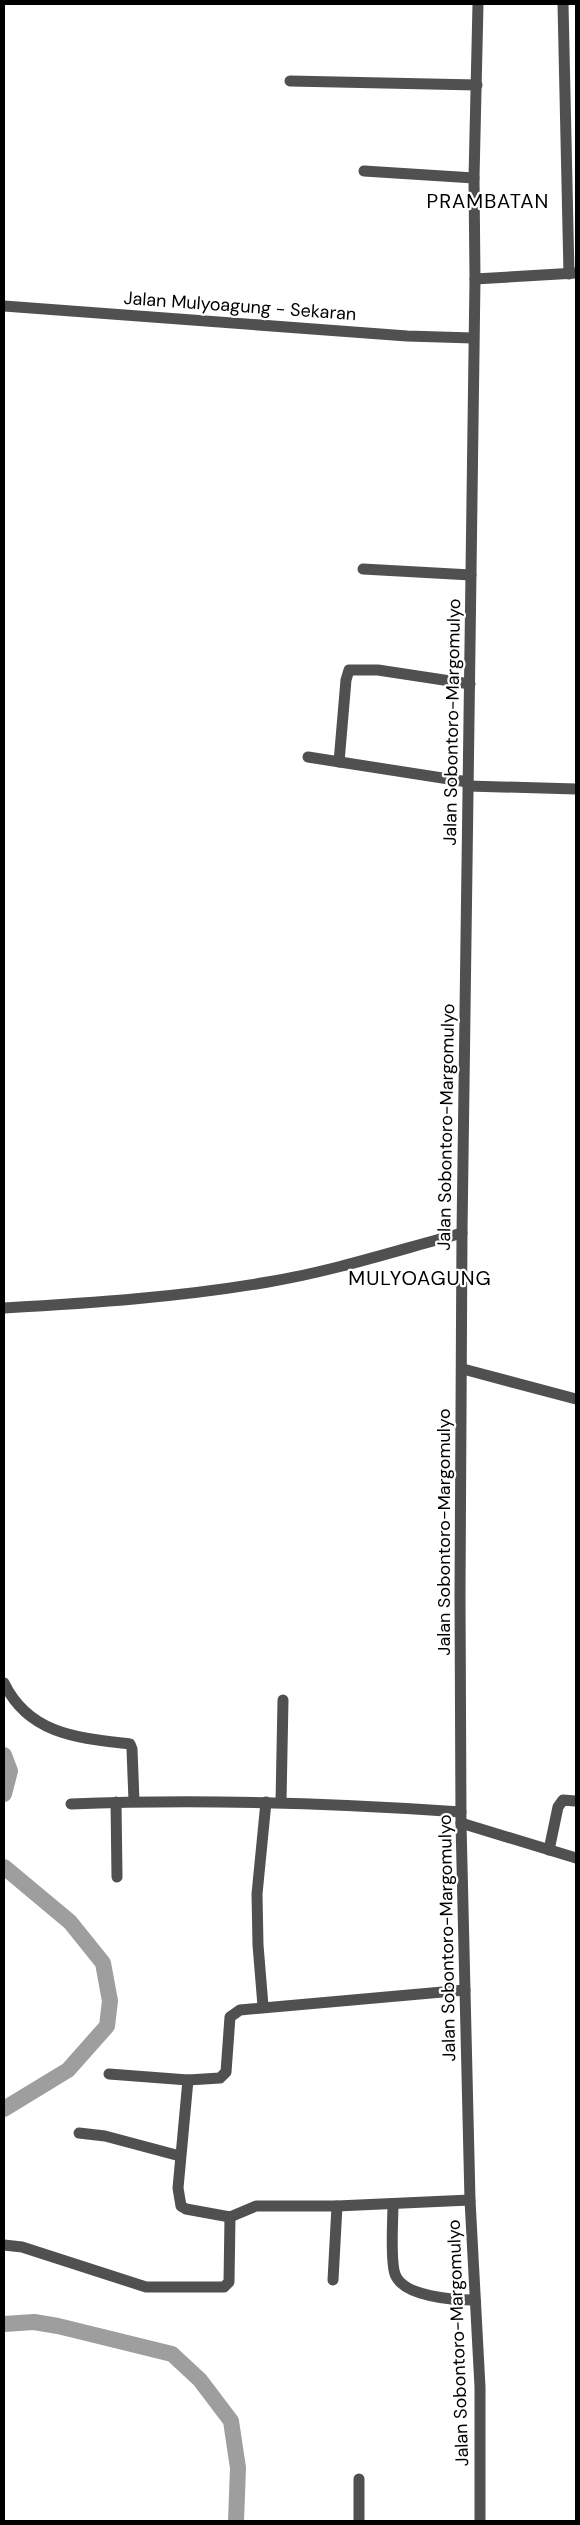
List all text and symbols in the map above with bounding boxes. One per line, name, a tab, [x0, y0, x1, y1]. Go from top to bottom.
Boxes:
district label: PRAMBATAN	[427, 188, 549, 214]
street label: Jalan Mulyoagung - Sekaran	[123, 286, 357, 326]
street label: Jalan Sobontoro-Margomulyo	[438, 598, 466, 846]
street label: Jalan Sobontoro-Margomulyo	[432, 1003, 460, 1251]
district label: MULYOAGUNG	[348, 1265, 492, 1291]
street label: Jalan Sobontoro-Margomulyo	[432, 1408, 456, 1656]
street label: Jalan Sobontoro-Margomulyo	[433, 1814, 461, 2062]
street label: Jalan Sobontoro-Margomulyo	[442, 2219, 474, 2467]

